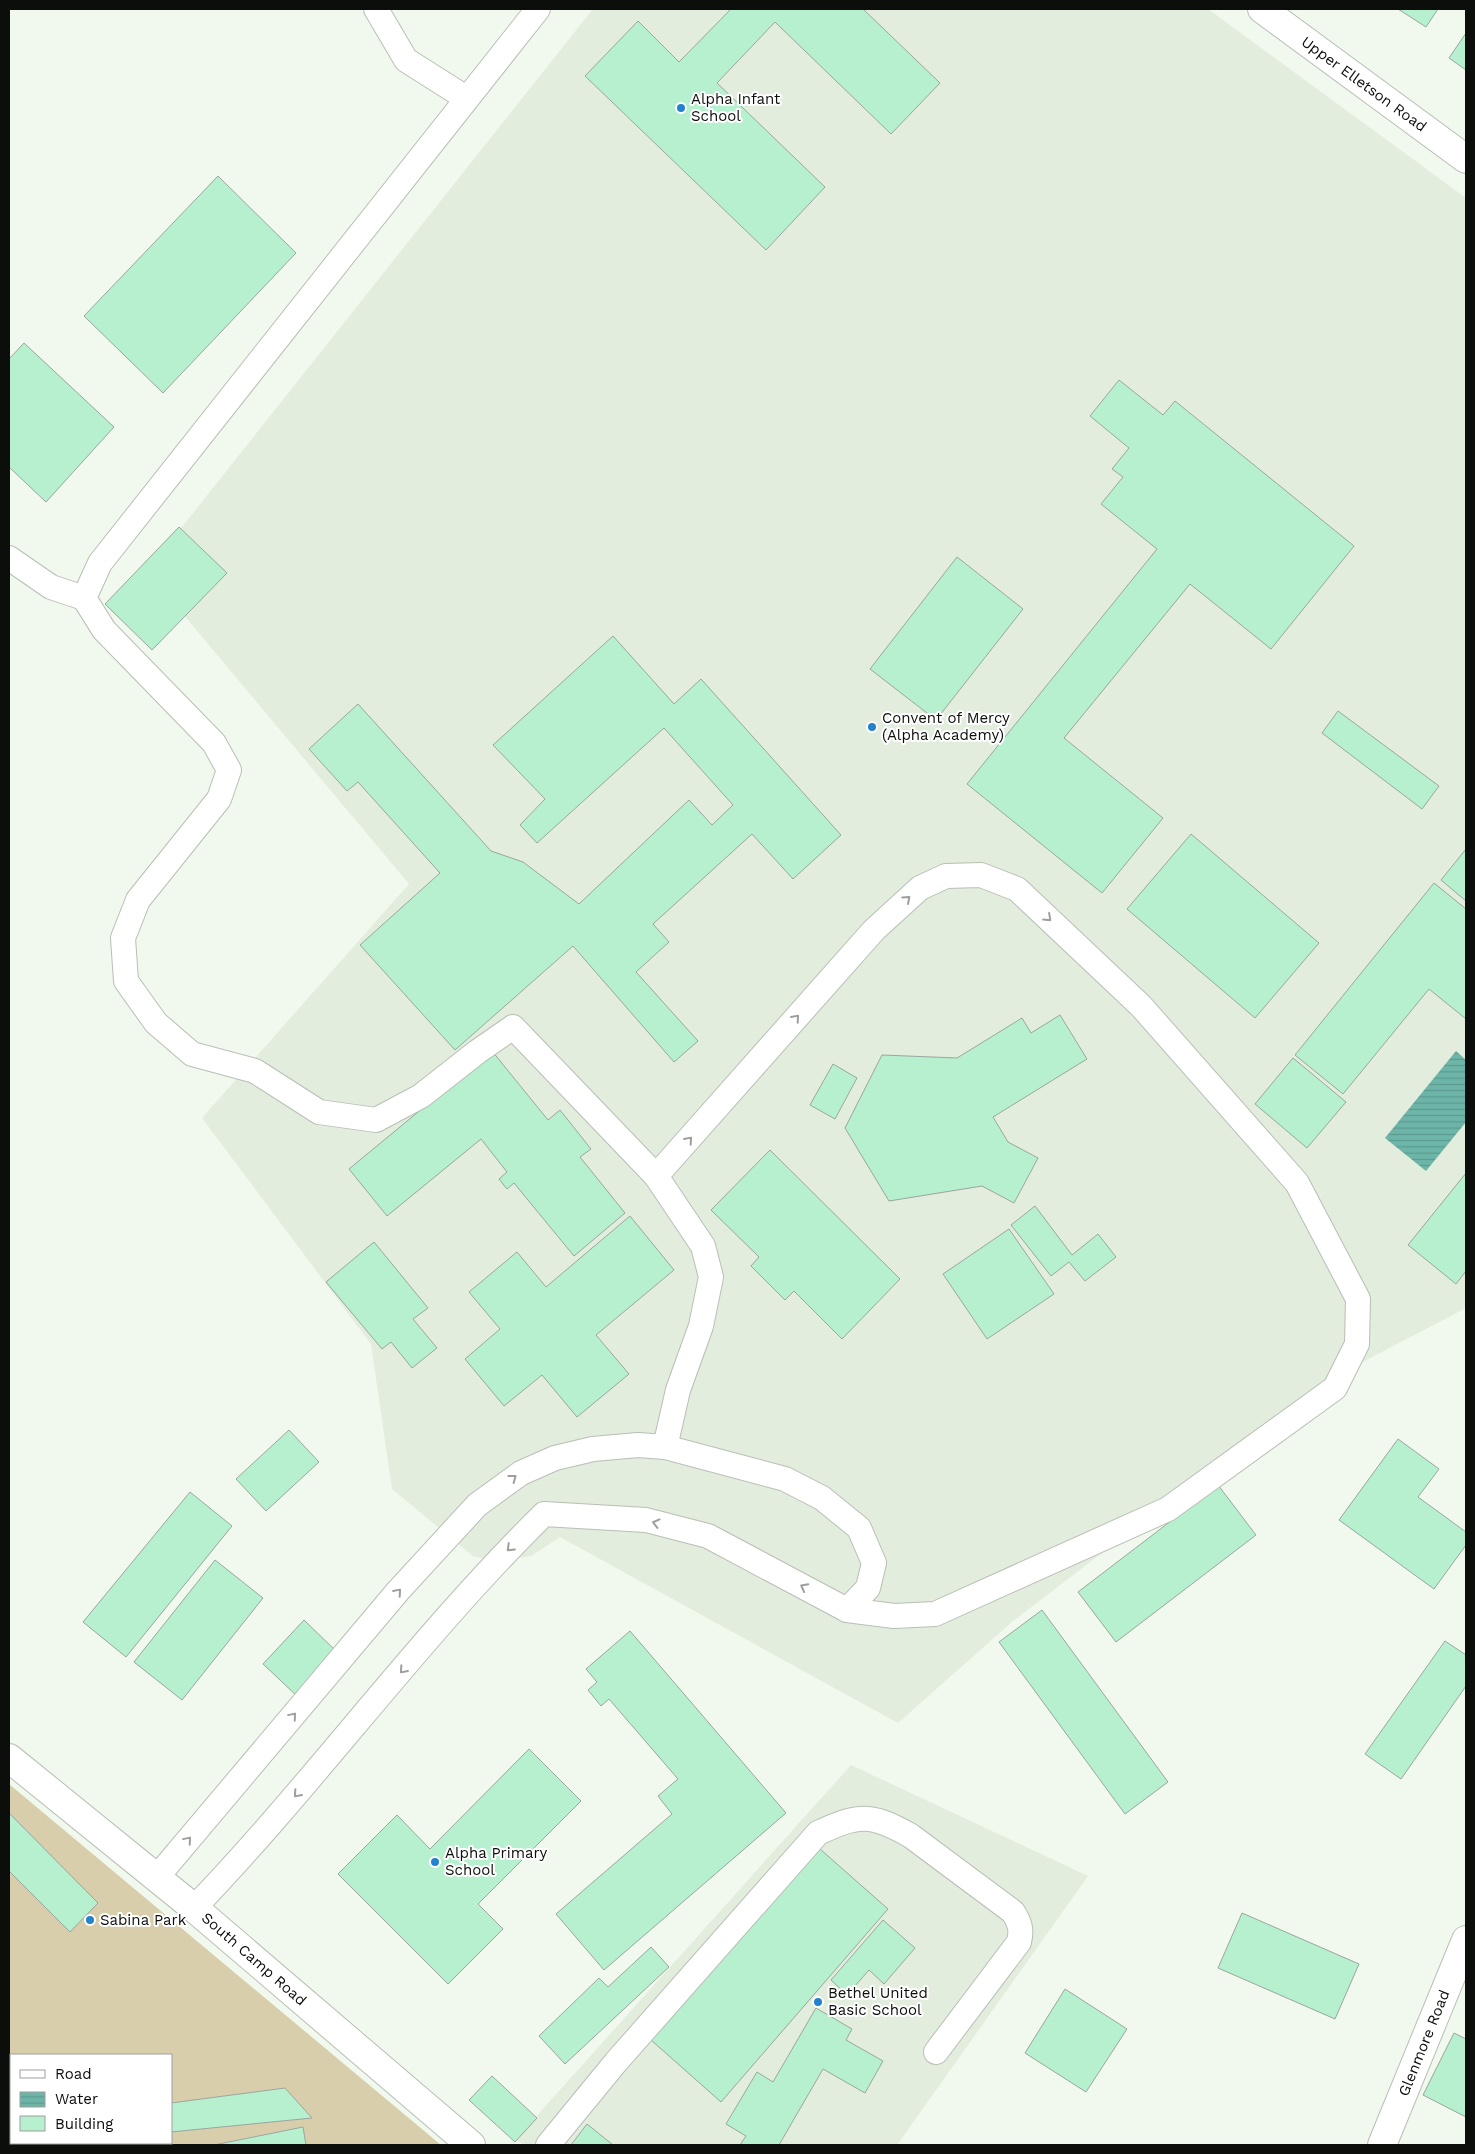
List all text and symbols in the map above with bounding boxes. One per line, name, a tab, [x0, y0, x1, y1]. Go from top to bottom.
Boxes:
street label: Upper Elletson Road	[1298, 33, 1430, 135]
place label: Alpha Infant School	[691, 90, 781, 125]
marker: Alpha Infant School	[675, 102, 687, 114]
place label: Convent of Mercy (Alpha Academy)	[882, 709, 1010, 744]
marker: Convent of Mercy (Alpha Academy)	[866, 721, 878, 733]
one-way arrow	[902, 896, 911, 905]
one-way arrow	[1043, 912, 1052, 921]
one-way arrow	[790, 1014, 799, 1023]
one-way arrow	[683, 1136, 692, 1145]
one-way arrow	[507, 1475, 517, 1484]
one-way arrow	[651, 1518, 660, 1529]
one-way arrow	[506, 1542, 515, 1551]
one-way arrow	[800, 1583, 809, 1593]
one-way arrow	[392, 1588, 401, 1597]
one-way arrow	[399, 1665, 408, 1674]
one-way arrow	[288, 1713, 296, 1722]
one-way arrow	[294, 1788, 303, 1797]
one-way arrow	[183, 1837, 192, 1846]
place label: Alpha Primary School	[445, 1844, 548, 1879]
marker: Alpha Primary School	[429, 1856, 441, 1868]
street label: South Camp Road	[198, 1909, 310, 2009]
place label: Sabina Park	[100, 1911, 187, 1929]
marker: Sabina Park	[84, 1914, 96, 1926]
place label: Bethel United Basic School	[828, 1984, 928, 2019]
street label: Glenmore Road	[1394, 1987, 1454, 2099]
marker: Bethel United Basic School	[812, 1996, 824, 2008]
legend	[10, 2054, 172, 2144]
text: Road	[55, 2065, 92, 2083]
text: Water	[55, 2090, 98, 2108]
text: Building	[55, 2115, 113, 2133]

